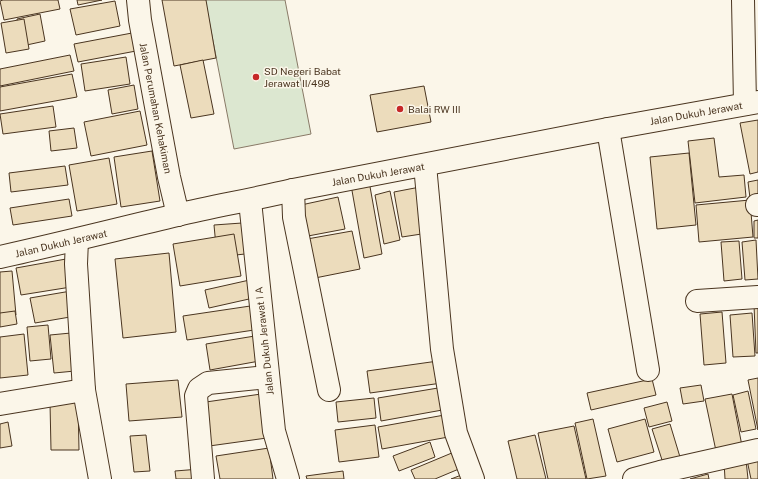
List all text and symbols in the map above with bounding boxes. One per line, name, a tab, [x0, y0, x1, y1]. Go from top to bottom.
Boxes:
street label: Jalan Perumahan Kehakiman	[137, 42, 175, 175]
place label: SD Negeri Babat Jerawat II/498	[264, 65, 341, 89]
marker: SD Negeri Babat Jerawat II/498	[251, 72, 261, 82]
street label: Jalan Dukuh Jerawat	[649, 99, 743, 127]
place label: Balai RW III	[408, 103, 461, 115]
marker: Balai RW III	[395, 104, 405, 114]
street label: Jalan Dukuh Jerawat	[331, 160, 425, 188]
street label: Jalan Dukuh Jerawat	[14, 227, 108, 259]
street label: Jalan Dukuh Jerawat I A	[252, 286, 276, 396]

